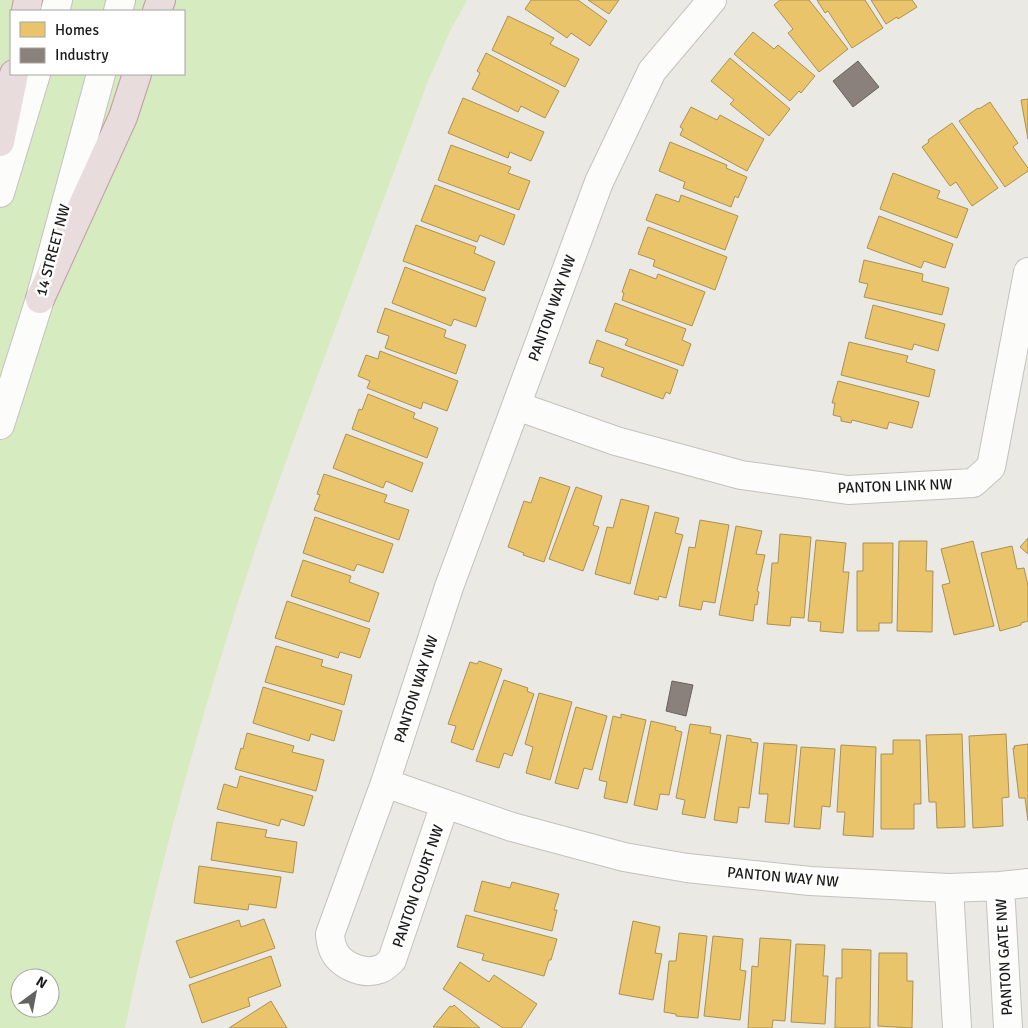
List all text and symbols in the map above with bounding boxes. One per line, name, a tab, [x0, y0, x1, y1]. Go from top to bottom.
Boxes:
legend	[10, 10, 185, 75]
text: Homes	[55, 21, 99, 39]
text: Industry	[55, 46, 108, 64]
street label: 14 STREET NW	[32, 202, 74, 298]
street label: PANTON WAY NW	[524, 252, 580, 364]
street label: PANTON LINK NW	[837, 475, 953, 497]
street label: PANTON WAY NW	[390, 633, 442, 745]
street label: PANTON COURT NW	[389, 822, 448, 950]
street label: PANTON WAY NW	[727, 863, 840, 891]
street label: PANTON GATE NW	[992, 898, 1016, 1016]
north arrow	[10, 968, 60, 1018]
text: N	[33, 973, 50, 992]

